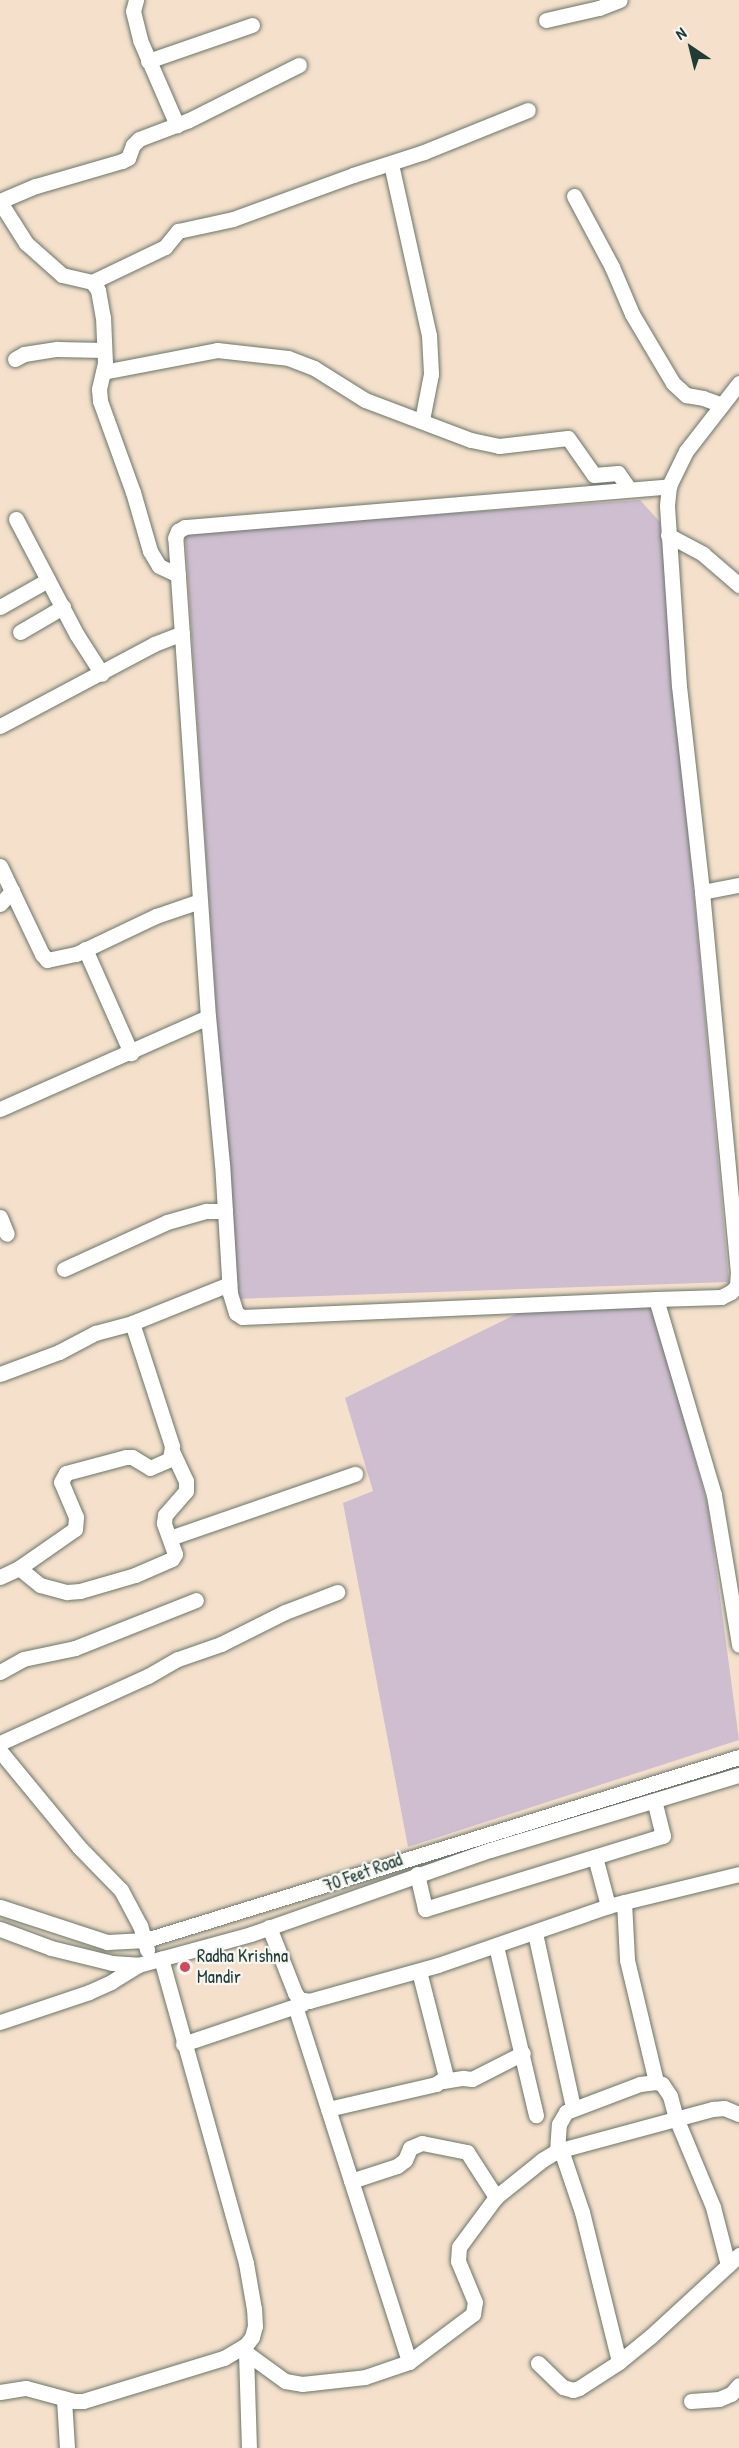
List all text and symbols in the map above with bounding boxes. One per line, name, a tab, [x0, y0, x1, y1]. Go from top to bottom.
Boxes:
north arrow	[661, 18, 721, 78]
text: N	[671, 22, 690, 45]
street label: 70 Feet Road	[321, 1849, 405, 1897]
place label: Radha Krishna Mandir	[197, 1946, 288, 1988]
marker: Radha Krishna Mandir	[178, 1960, 192, 1974]

